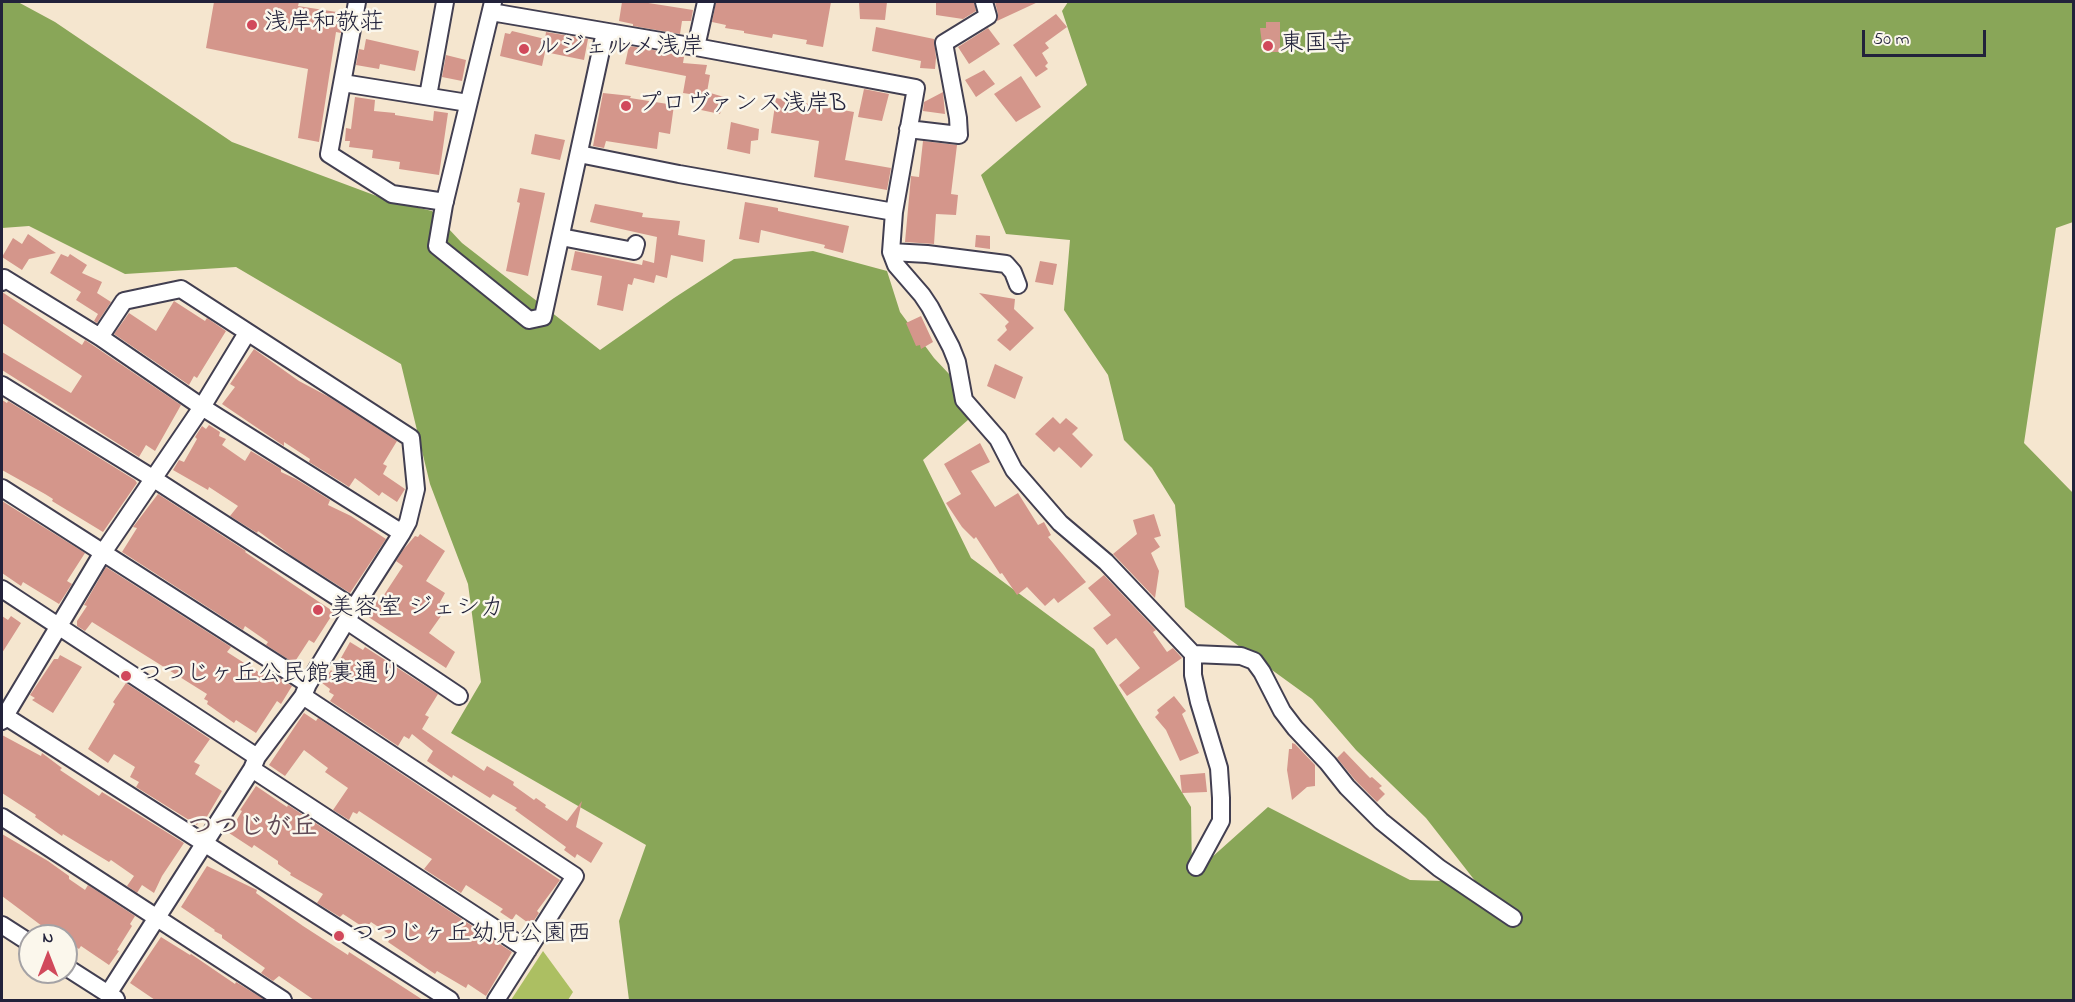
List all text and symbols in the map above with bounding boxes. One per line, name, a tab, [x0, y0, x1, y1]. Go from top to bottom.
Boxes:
place label: 浅岸和敬荘	[264, 11, 384, 39]
marker: 浅岸和敬荘	[245, 18, 259, 32]
scale bar	[1865, 18, 1990, 56]
text: 50 m	[1873, 27, 1910, 53]
place label: 東国寺	[1280, 32, 1352, 60]
place label: ルジェルメ浅岸	[536, 35, 704, 63]
marker: 東国寺	[1261, 39, 1275, 53]
marker: ルジェルメ浅岸	[517, 42, 531, 56]
place label: プロヴァンス浅岸B	[638, 92, 846, 120]
marker: プロヴァンス浅岸B	[619, 99, 633, 113]
place label: 美容室 ジェシカ	[330, 596, 504, 624]
marker: 美容室 ジェシカ	[311, 603, 325, 617]
place label: つつじヶ丘公民館裏通り	[138, 662, 402, 690]
marker: つつじヶ丘公民館裏通り	[119, 669, 133, 683]
district label: つつじが丘	[187, 814, 317, 846]
place label: つつじヶ丘幼児公園西	[351, 922, 591, 950]
north arrow	[18, 924, 78, 984]
text: N	[43, 926, 53, 950]
marker: つつじヶ丘幼児公園西	[332, 929, 346, 943]

